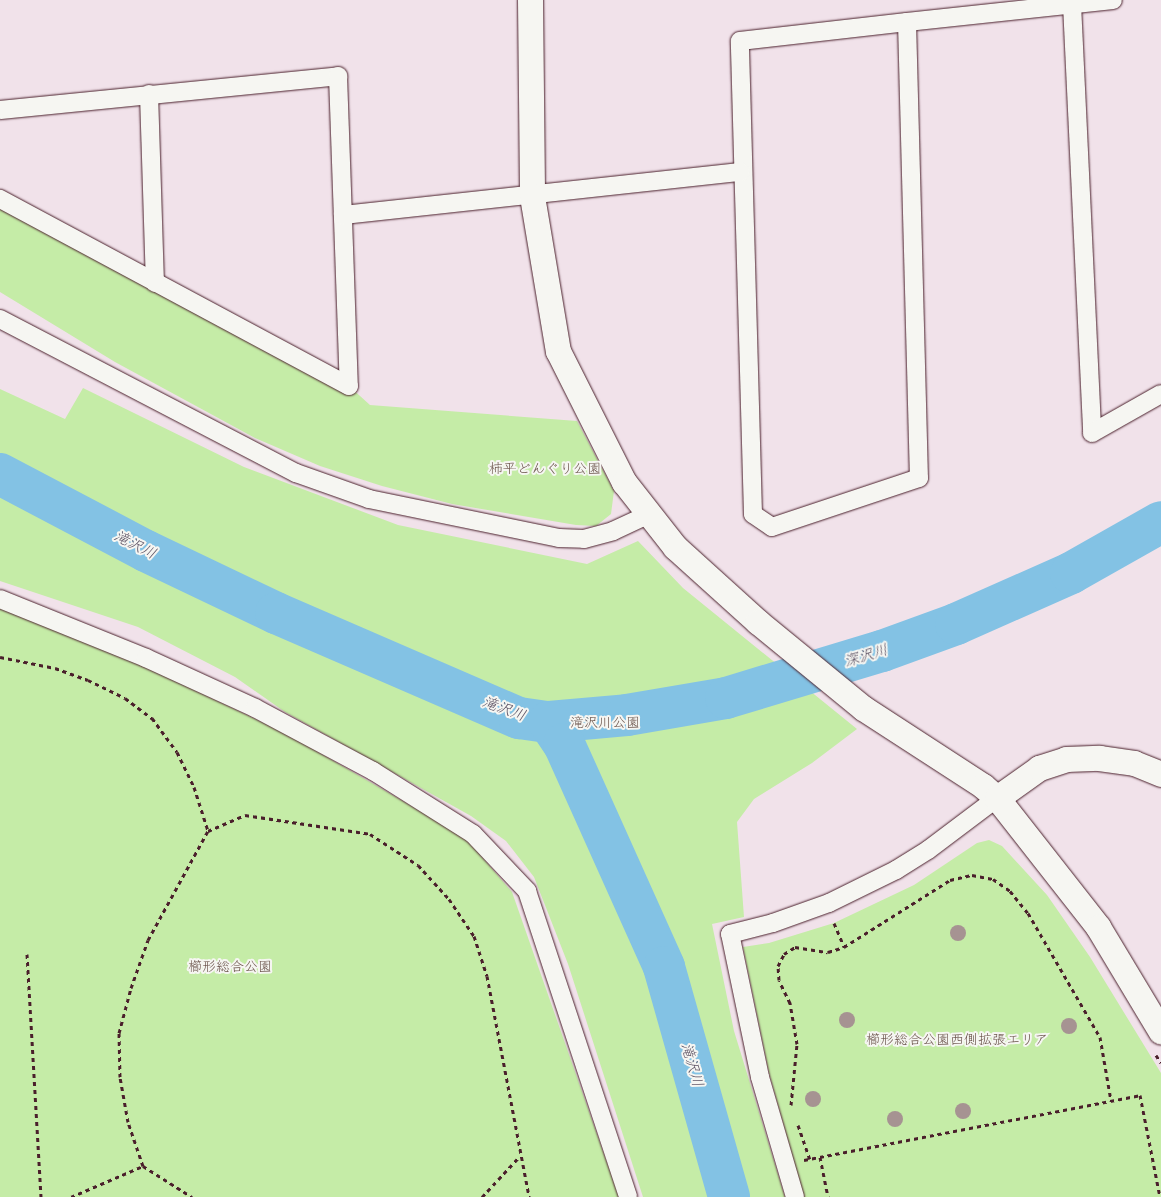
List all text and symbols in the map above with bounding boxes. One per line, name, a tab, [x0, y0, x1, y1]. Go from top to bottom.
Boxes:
park label: 柿平どんぐり公園	[489, 461, 601, 477]
water label: 滝沢川	[111, 527, 159, 563]
water label: 深沢川	[842, 641, 890, 671]
water label: 滝沢川	[480, 693, 528, 725]
park label: 滝沢川公園	[570, 715, 640, 731]
park label: 櫛形総合公園	[188, 959, 272, 975]
park label: 櫛形総合公園西側拡張エリア	[866, 1032, 1048, 1048]
water label: 滝沢川	[677, 1041, 707, 1089]

